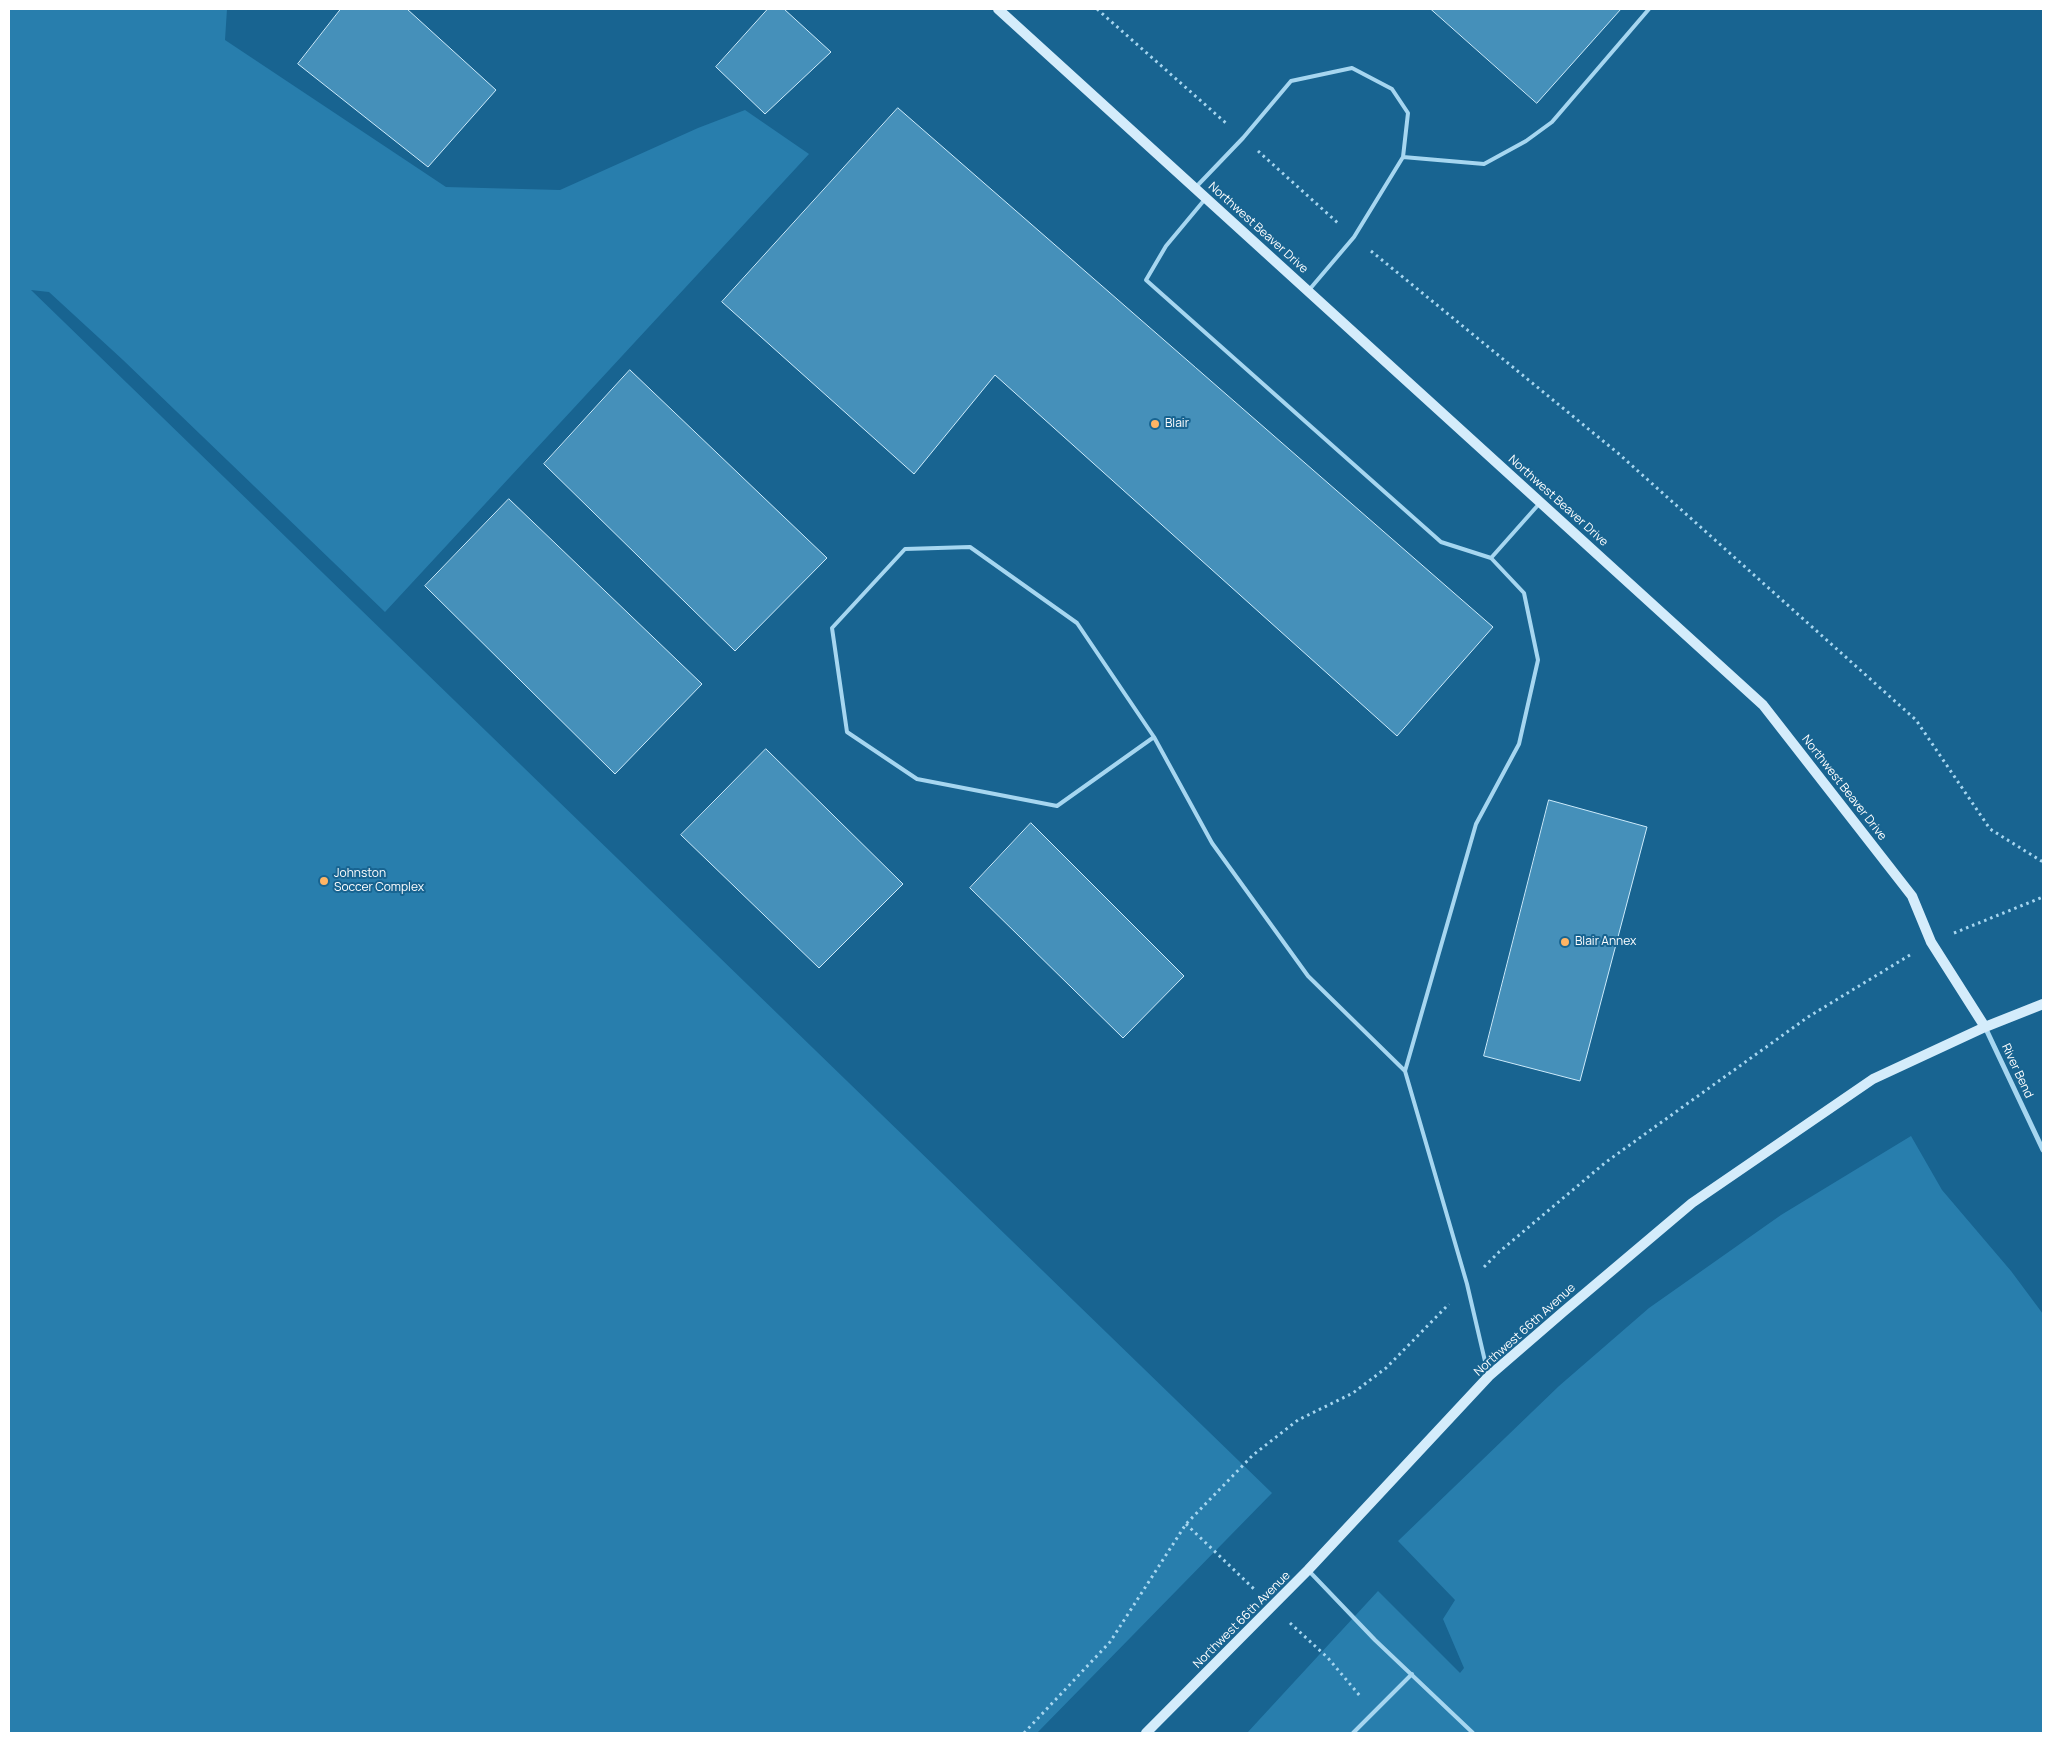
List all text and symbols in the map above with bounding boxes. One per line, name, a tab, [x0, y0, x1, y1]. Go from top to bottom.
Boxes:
street label: Northwest Beaver Drive	[1205, 179, 1311, 277]
place label: Blair	[1165, 417, 1189, 431]
marker: Blair	[1149, 418, 1161, 430]
street label: Northwest Beaver Drive	[1505, 452, 1611, 550]
street label: Northwest Beaver Drive	[1798, 733, 1890, 843]
place label: Johnston Soccer Complex	[334, 867, 424, 895]
marker: Johnston Soccer Complex	[318, 875, 330, 887]
place label: Blair Annex	[1575, 935, 1636, 949]
marker: Blair Annex	[1559, 936, 1571, 948]
street label: River Bend	[1998, 1042, 2036, 1100]
street label: Northwest 66th Avenue	[1471, 1281, 1579, 1379]
street label: Northwest 66th Avenue	[1190, 1568, 1294, 1672]

